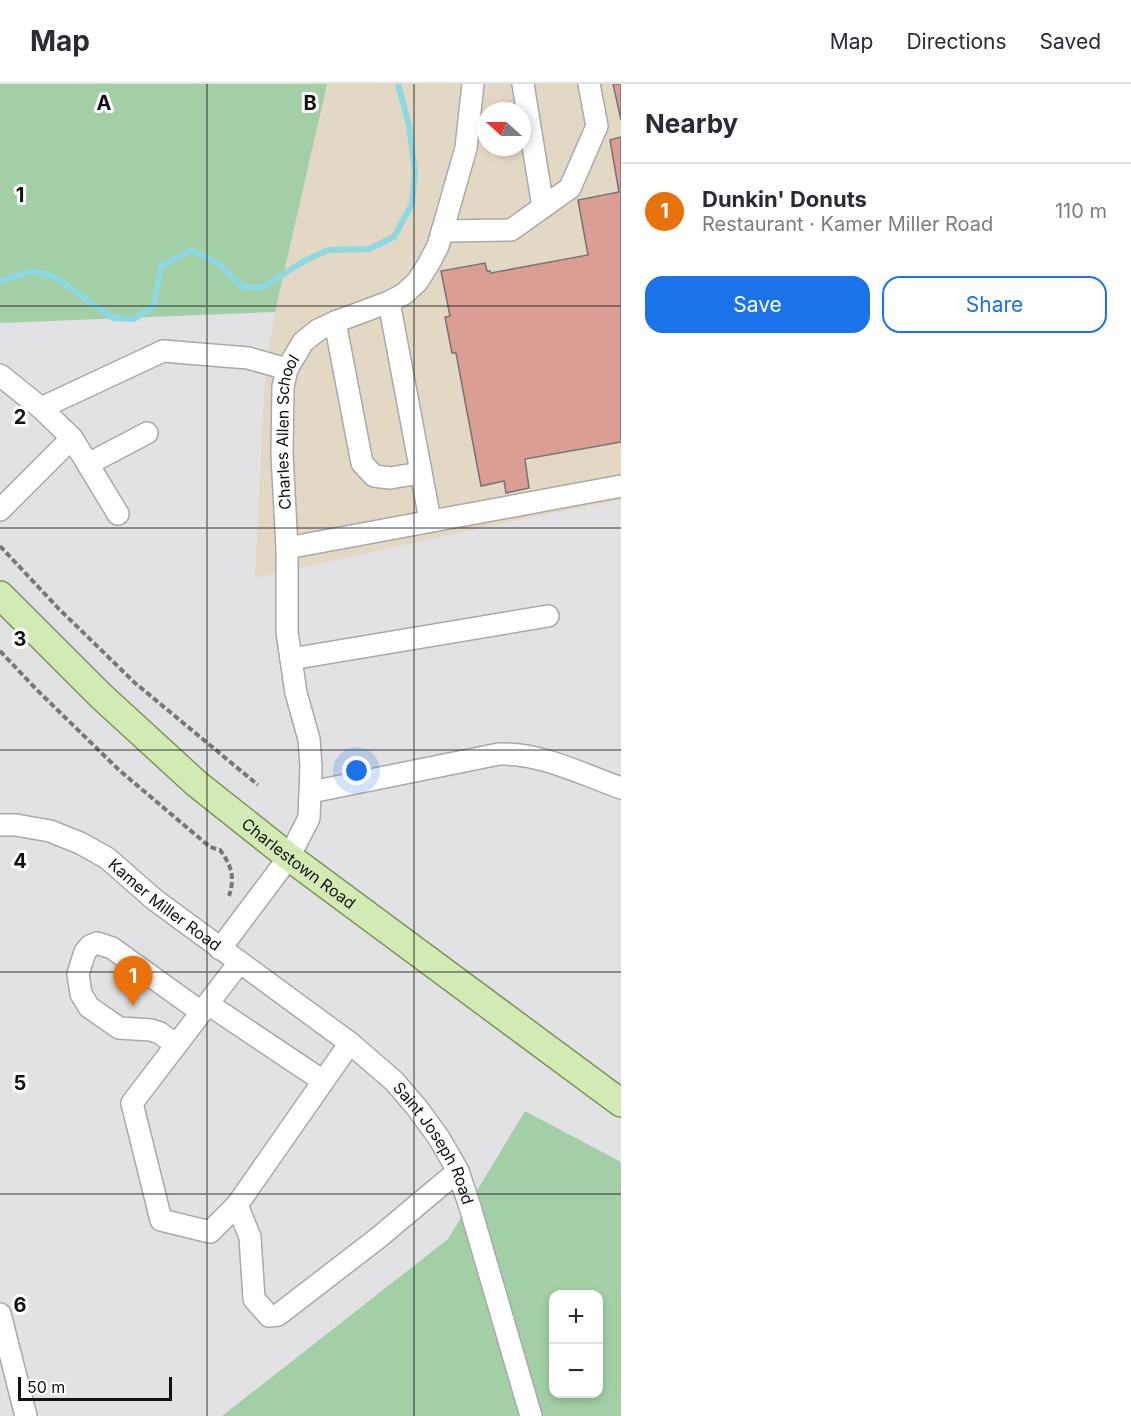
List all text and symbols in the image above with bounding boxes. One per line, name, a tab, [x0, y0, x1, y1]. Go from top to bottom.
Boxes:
text: Map	[30, 24, 90, 58]
text: Map	[830, 29, 873, 54]
text: Directions	[906, 29, 1007, 54]
text: Saved	[1040, 29, 1101, 54]
text: A	[97, 91, 112, 115]
text: B	[303, 91, 317, 115]
north arrow	[477, 102, 531, 156]
text: Nearby	[645, 108, 738, 139]
text: 1	[16, 183, 24, 207]
text: Dunkin' Donuts	[702, 186, 867, 212]
text: 1	[660, 199, 669, 223]
text: 110 m	[1055, 199, 1107, 223]
text: Restaurant · Kamer Miller Road	[702, 212, 993, 236]
button: Save	[645, 276, 870, 333]
button: Share	[882, 276, 1107, 333]
street label: Charles Allen School	[272, 351, 303, 510]
text: 2	[14, 405, 26, 429]
text: 3	[14, 627, 26, 651]
your location	[342, 756, 371, 785]
street label: Charlestown Road	[238, 813, 360, 913]
text: 4	[13, 849, 27, 873]
street label: Kamer Miller Road	[104, 854, 225, 955]
pin: 1	[114, 956, 152, 1006]
text: 5	[14, 1071, 26, 1095]
street label: Saint Joseph Road	[389, 1077, 478, 1207]
map controls	[549, 1290, 603, 1398]
button: +	[549, 1290, 603, 1344]
text: 6	[14, 1293, 27, 1317]
button: −	[549, 1344, 603, 1398]
scale bar	[18, 1374, 172, 1402]
text: 50 m	[27, 1377, 65, 1397]

